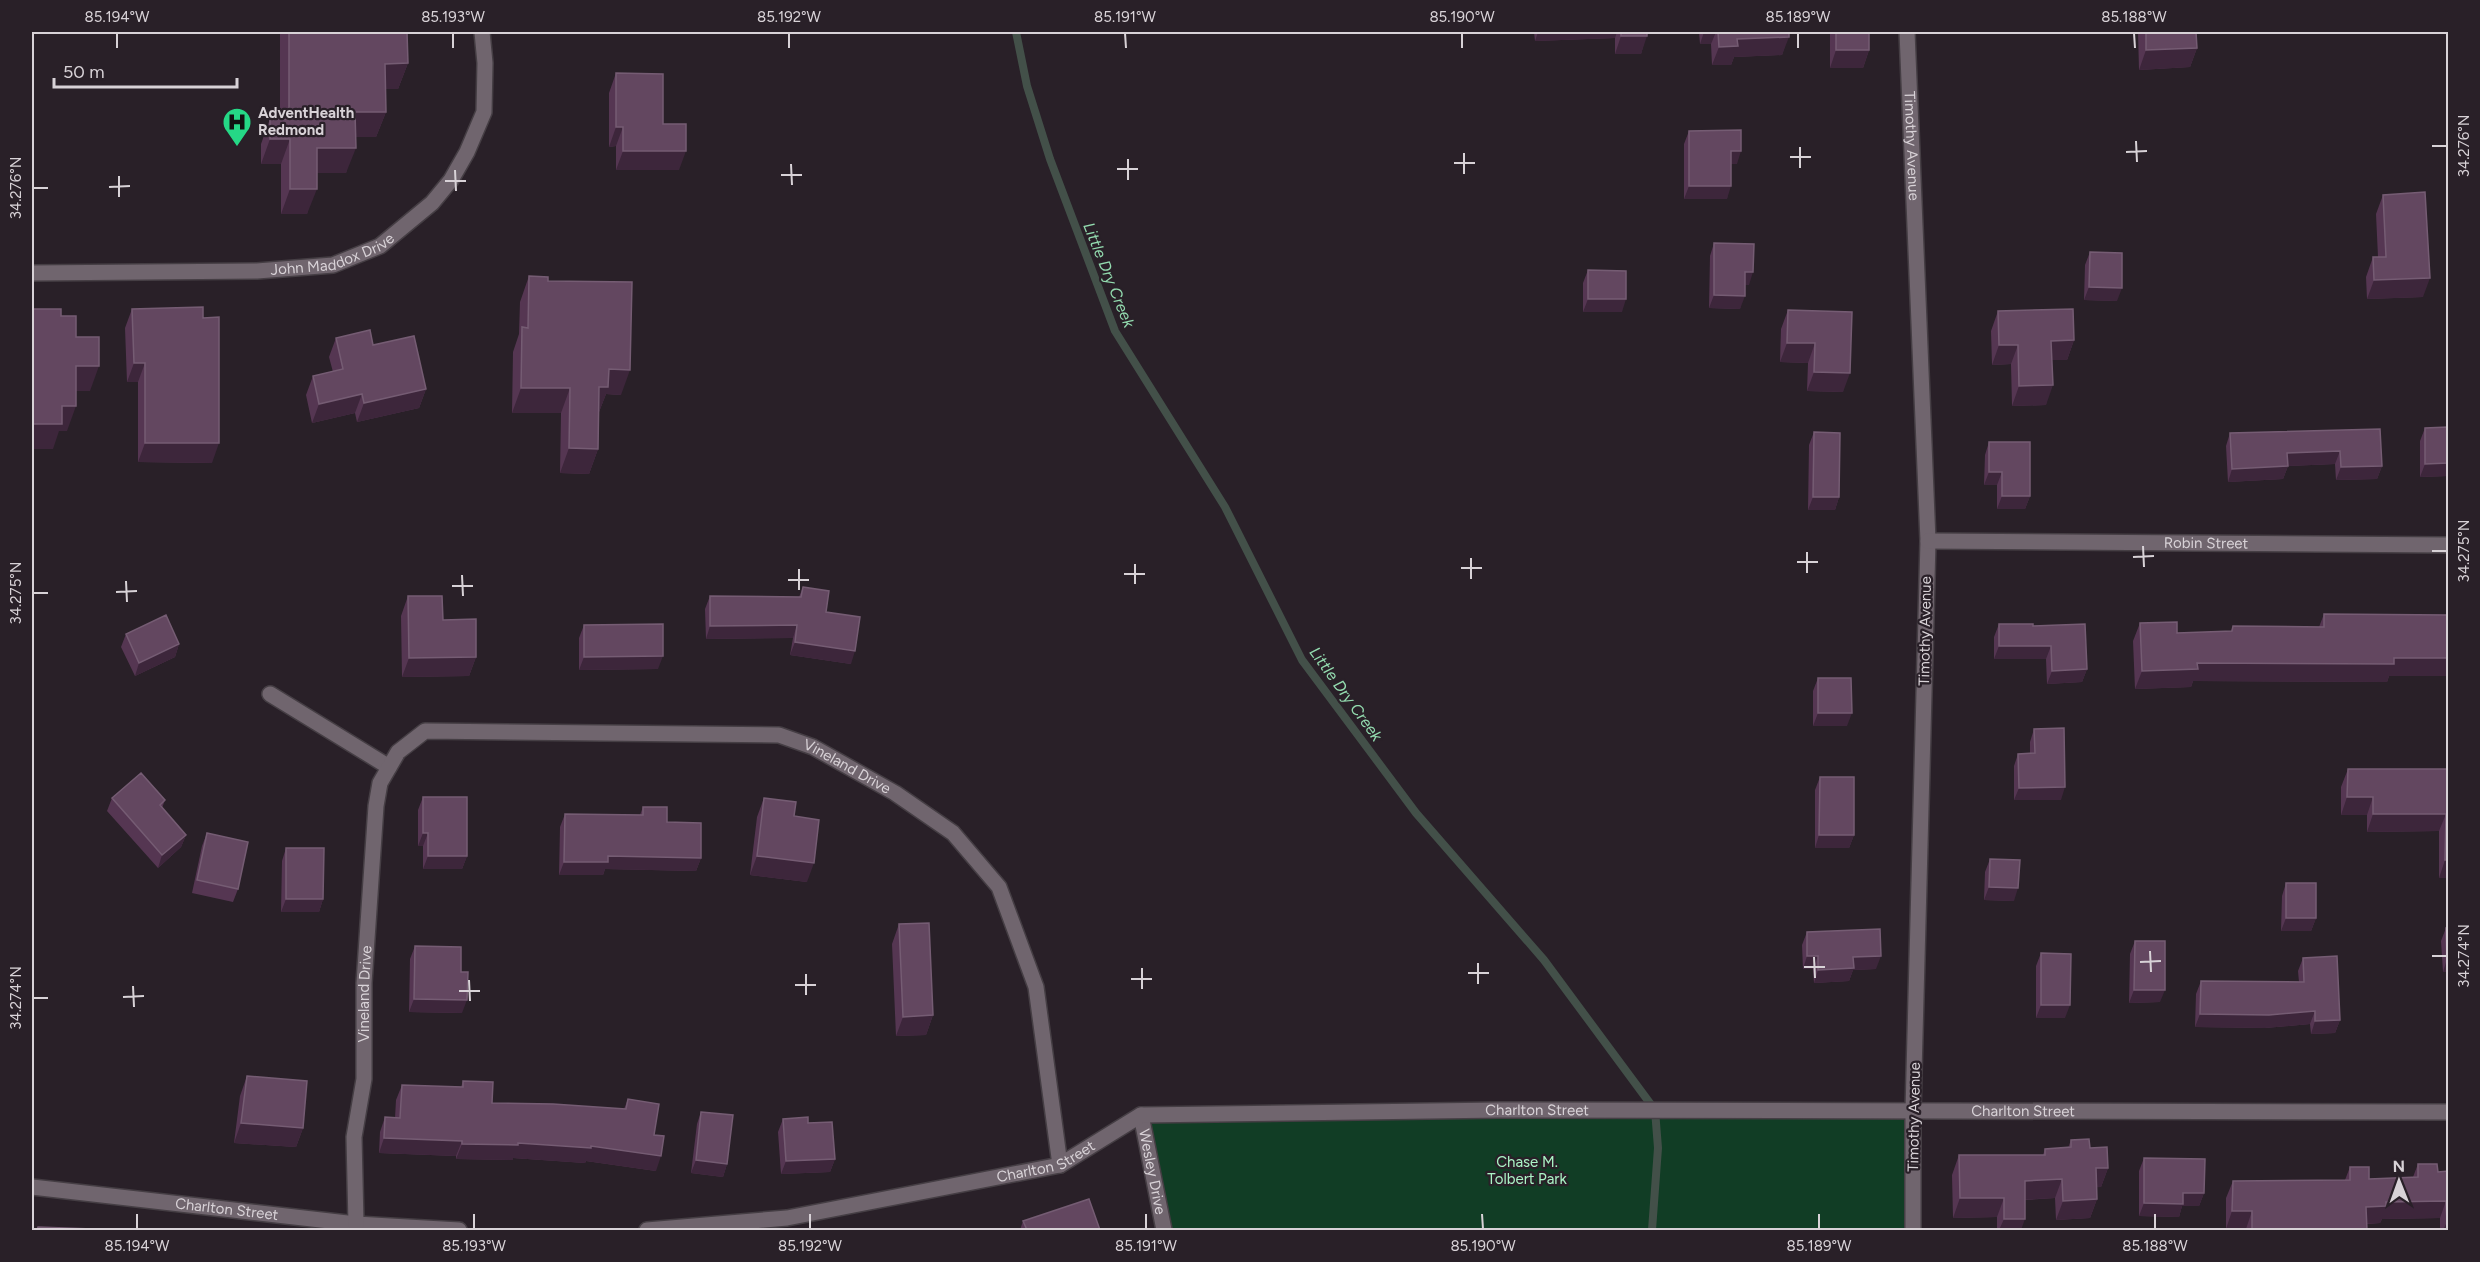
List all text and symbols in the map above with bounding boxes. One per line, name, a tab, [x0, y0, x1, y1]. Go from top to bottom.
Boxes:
text: 85.194°W	[85, 8, 150, 26]
text: 85.193°W	[421, 8, 485, 26]
text: 85.192°W	[757, 8, 822, 26]
text: 85.191°W	[1094, 8, 1156, 26]
text: 85.190°W	[1429, 8, 1495, 26]
text: 85.189°W	[1766, 8, 1831, 26]
text: 85.188°W	[2101, 8, 2167, 26]
scale bar	[54, 51, 237, 89]
text: 50 m	[63, 61, 105, 83]
street label: Timothy Avenue	[1900, 91, 1923, 201]
place label: AdventHealth Redmond	[258, 104, 354, 139]
hospital icon: AdventHealth Redmond	[221, 106, 253, 148]
text: 34.276°N	[2455, 115, 2473, 177]
text: 34.276°N	[7, 157, 25, 219]
water label: Little Dry Creek	[1079, 220, 1139, 332]
street label: John Maddox Drive	[270, 229, 398, 279]
text: 34.275°N	[2455, 520, 2473, 582]
street label: Robin Street	[2164, 534, 2249, 552]
text: 34.275°N	[7, 562, 25, 624]
street label: Timothy Avenue	[1915, 576, 1935, 686]
water label: Little Dry Creek	[1305, 643, 1387, 746]
street label: Vineland Drive	[801, 735, 894, 798]
text: 34.274°N	[2455, 924, 2473, 988]
street label: Vineland Drive	[355, 945, 376, 1042]
text: 34.274°N	[7, 966, 25, 1030]
street label: Timothy Avenue	[1904, 1062, 1924, 1172]
street label: Charlton Street	[1485, 1101, 1589, 1119]
street label: Charlton Street	[1971, 1102, 2075, 1120]
street label: Wesley Drive	[1135, 1128, 1170, 1216]
street label: Charlton Street	[995, 1137, 1098, 1186]
north arrow	[2369, 1151, 2429, 1211]
park label: Chase M. Tolbert Park	[1487, 1153, 1567, 1188]
text: N	[2392, 1157, 2405, 1176]
street label: Charlton Street	[174, 1194, 280, 1224]
text: 85.194°W	[105, 1237, 170, 1255]
text: 85.193°W	[442, 1237, 506, 1255]
text: 85.192°W	[778, 1237, 843, 1255]
text: 85.191°W	[1115, 1237, 1177, 1255]
text: 85.190°W	[1450, 1237, 1516, 1255]
text: 85.189°W	[1787, 1237, 1852, 1255]
text: 85.188°W	[2122, 1237, 2188, 1255]

